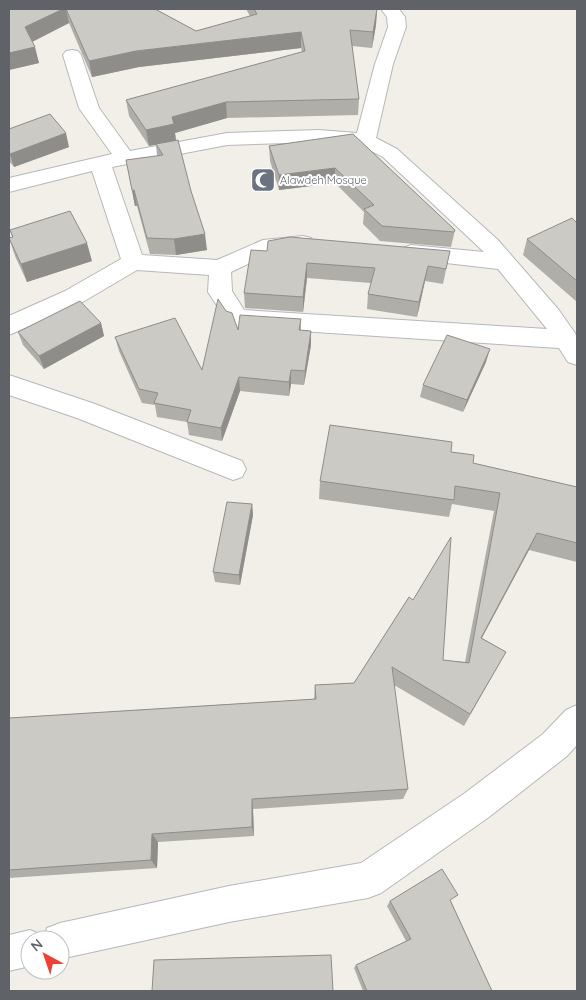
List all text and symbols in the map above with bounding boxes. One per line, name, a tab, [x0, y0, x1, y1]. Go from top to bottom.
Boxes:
mosque icon: Alawdeh Mosque	[250, 167, 276, 193]
place label: Alawdeh Mosque	[280, 173, 367, 187]
north arrow	[20, 930, 70, 980]
text: N	[27, 935, 46, 955]

